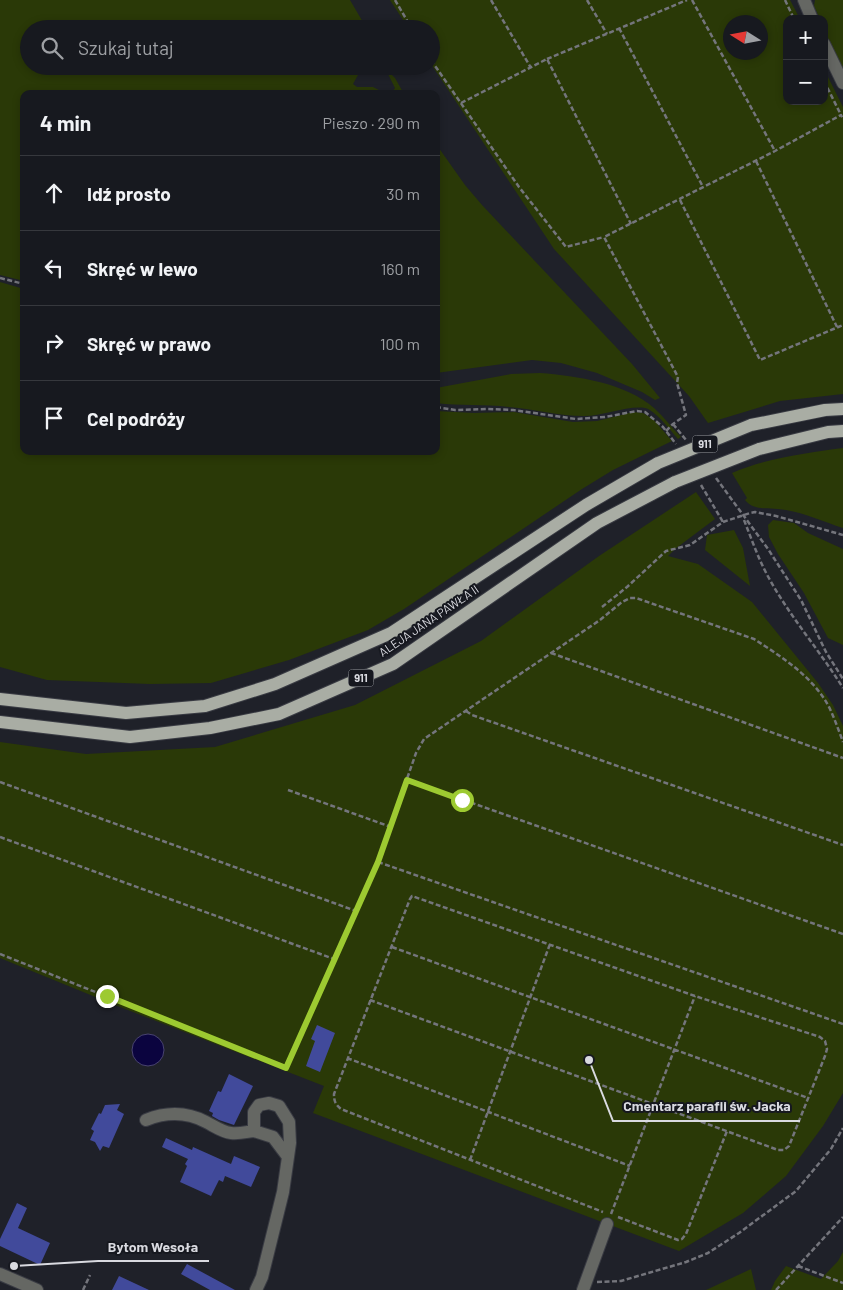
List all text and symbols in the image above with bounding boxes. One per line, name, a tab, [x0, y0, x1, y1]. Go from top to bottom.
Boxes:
north arrow	[723, 15, 768, 60]
map controls	[783, 15, 828, 105]
button: +	[783, 15, 828, 60]
search box	[20, 20, 440, 75]
icon: search	[38, 34, 66, 62]
text: Szukaj tutaj	[78, 36, 174, 59]
button: −	[783, 60, 828, 105]
text: 4 min	[40, 110, 91, 135]
text: Pieszo · 290 m	[322, 113, 420, 132]
icon: ahead	[40, 179, 68, 207]
text: Idź prosto	[87, 182, 171, 205]
text: 30 m	[386, 184, 420, 203]
icon: left	[40, 254, 68, 282]
text: Skręć w lewo	[87, 257, 198, 280]
text: 160 m	[381, 259, 420, 278]
icon: right	[40, 329, 68, 357]
text: Skręć w prawo	[87, 332, 211, 355]
text: 100 m	[380, 334, 420, 353]
icon: arrive	[40, 404, 68, 432]
text: Cel podróży	[87, 407, 185, 430]
road number: 911	[692, 436, 718, 452]
street label: ALEJA JANA PAWŁA II	[376, 582, 481, 659]
road number: 911	[348, 670, 374, 686]
route start	[451, 789, 474, 812]
route end	[96, 985, 119, 1008]
callout: Cmentarz parafii św. Jacka	[613, 1092, 800, 1121]
text: Cmentarz parafii św. Jacka	[623, 1097, 791, 1114]
callout: Bytom Wesoła	[98, 1232, 209, 1261]
text: Bytom Wesoła	[108, 1238, 198, 1255]

